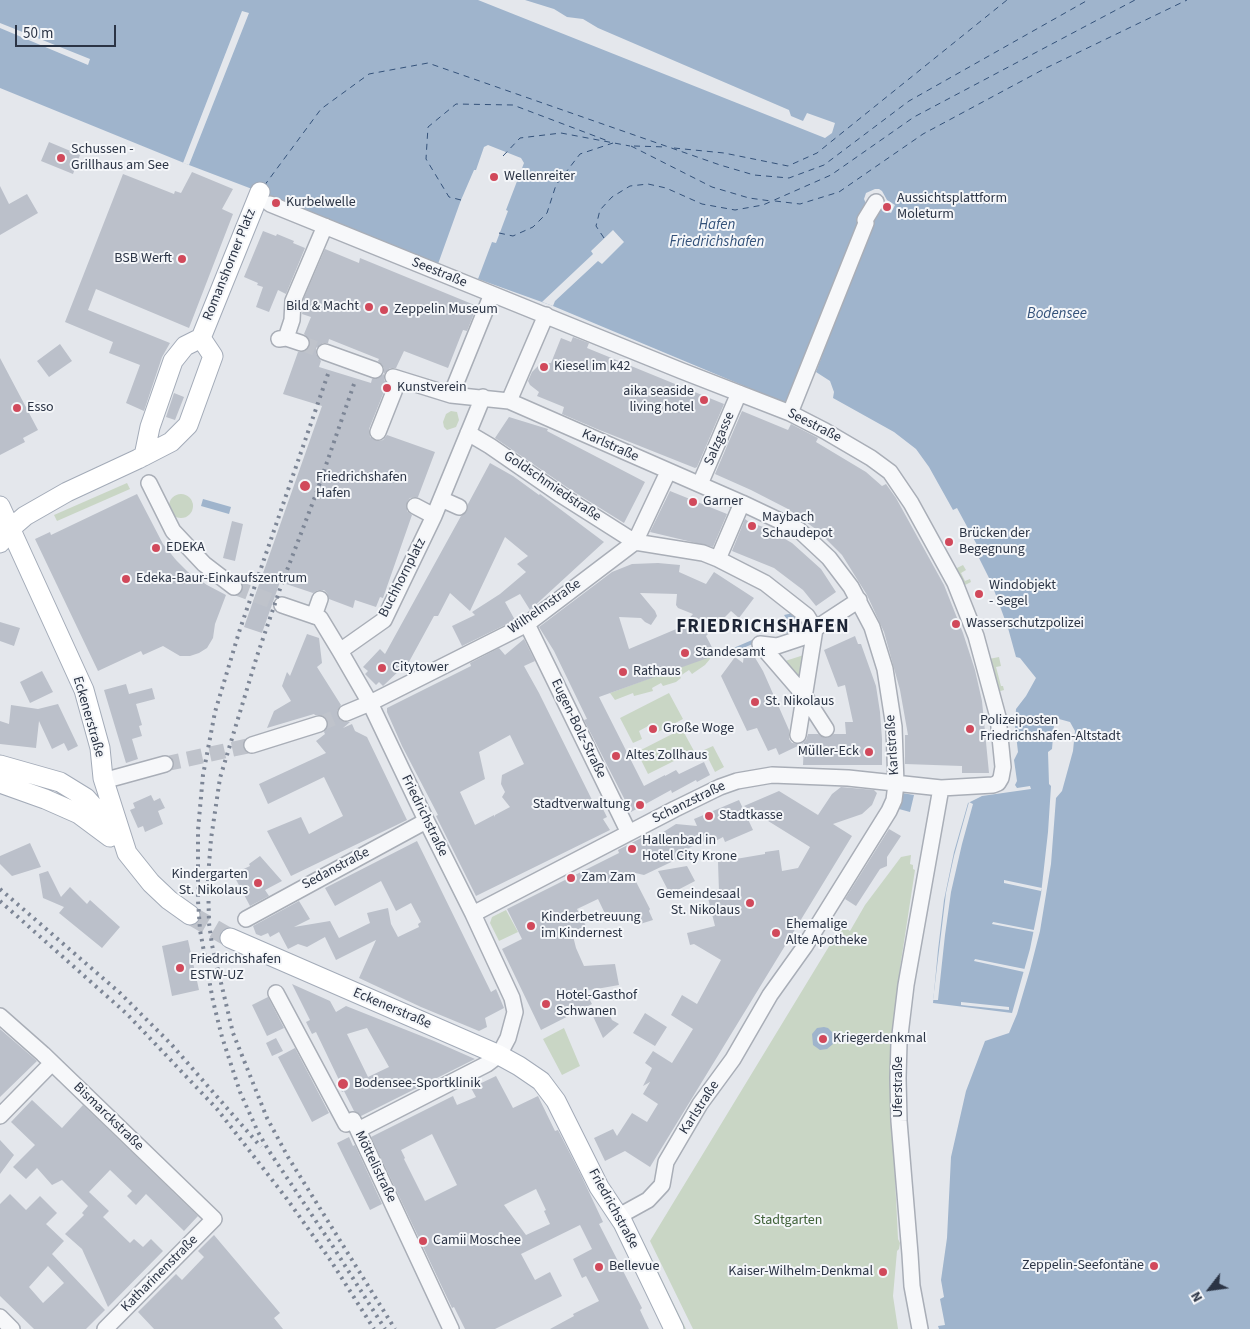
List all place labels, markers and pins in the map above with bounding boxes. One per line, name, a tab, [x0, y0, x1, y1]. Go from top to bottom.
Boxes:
place label: Schussen - Grillhaus am See	[71, 142, 169, 174]
marker: Schussen - Grillhaus am See	[55, 152, 67, 164]
place label: Wellenreiter	[504, 169, 575, 185]
marker: Wellenreiter	[488, 171, 500, 183]
place label: Aussichtsplattform Moleturm	[897, 191, 1007, 223]
place label: Kurbelwelle	[286, 195, 356, 211]
marker: Kurbelwelle	[270, 197, 282, 209]
marker: Aussichtsplattform Moleturm	[881, 201, 893, 213]
place label: BSB Werft	[114, 251, 172, 267]
marker: BSB Werft	[176, 253, 188, 265]
place label: Bild & Macht	[286, 299, 359, 315]
marker: Bild & Macht	[363, 301, 375, 313]
place label: Zeppelin Museum	[394, 302, 498, 318]
marker: Zeppelin Museum	[378, 304, 390, 316]
place label: Kiesel im k42	[554, 359, 630, 375]
marker: Kiesel im k42	[538, 361, 550, 373]
place label: Kunstverein	[397, 380, 467, 396]
marker: Kunstverein	[381, 382, 393, 394]
place label: aika seaside living hotel	[623, 384, 694, 417]
marker: aika seaside living hotel	[698, 394, 710, 406]
place label: Esso	[27, 400, 54, 416]
marker: Esso	[11, 402, 23, 414]
place label: Friedrichshafen Hafen	[316, 470, 407, 502]
marker: Friedrichshafen Hafen	[298, 479, 312, 493]
place label: Garner	[703, 494, 743, 510]
marker: Garner	[687, 496, 699, 508]
place label: Maybach Schaudepot	[762, 510, 833, 542]
marker: Maybach Schaudepot	[746, 520, 758, 532]
place label: Brücken der Begegnung	[959, 526, 1030, 558]
marker: Brücken der Begegnung	[943, 536, 955, 548]
place label: EDEKA	[166, 540, 205, 556]
marker: EDEKA	[150, 542, 162, 554]
place label: Edeka-Baur-Einkaufszentrum	[136, 571, 307, 587]
marker: Edeka-Baur-Einkaufszentrum	[120, 573, 132, 585]
place label: Windobjekt - Segel	[989, 578, 1056, 610]
marker: Windobjekt - Segel	[973, 588, 985, 600]
place label: Wasserschutzpolizei	[966, 616, 1084, 632]
marker: Wasserschutzpolizei	[950, 618, 962, 630]
place label: Standesamt	[695, 645, 765, 661]
marker: Standesamt	[679, 647, 691, 659]
place label: Citytower	[392, 660, 449, 676]
marker: Citytower	[376, 662, 388, 674]
place label: Rathaus	[633, 664, 681, 680]
marker: Rathaus	[617, 666, 629, 678]
place label: St. Nikolaus	[765, 694, 834, 710]
marker: St. Nikolaus	[749, 696, 761, 708]
place label: Polizeiposten Friedrichshafen-Altstadt	[980, 713, 1121, 746]
place label: Große Woge	[663, 721, 734, 737]
marker: Große Woge	[647, 723, 659, 735]
marker: Polizeiposten Friedrichshafen-Altstadt	[964, 723, 976, 735]
place label: Müller-Eck	[798, 744, 859, 760]
marker: Müller-Eck	[863, 746, 875, 758]
place label: Altes Zollhaus	[626, 748, 707, 764]
marker: Altes Zollhaus	[610, 750, 622, 762]
place label: Stadtverwaltung	[533, 797, 630, 813]
marker: Stadtverwaltung	[634, 799, 646, 811]
place label: Stadtkasse	[719, 808, 783, 824]
marker: Stadtkasse	[703, 810, 715, 822]
place label: Hallenbad in Hotel City Krone	[642, 833, 737, 866]
marker: Hallenbad in Hotel City Krone	[626, 843, 638, 855]
place label: Kindergarten St. Nikolaus	[171, 867, 248, 900]
place label: Zam Zam	[581, 870, 636, 886]
marker: Zam Zam	[565, 872, 577, 884]
marker: Kindergarten St. Nikolaus	[252, 877, 264, 889]
place label: Gemeindesaal St. Nikolaus	[657, 887, 740, 920]
marker: Gemeindesaal St. Nikolaus	[744, 897, 756, 909]
place label: Kinderbetreuung im Kindernest	[541, 910, 641, 942]
place label: Ehemalige Alte Apotheke	[786, 917, 867, 950]
marker: Kinderbetreuung im Kindernest	[525, 920, 537, 932]
marker: Ehemalige Alte Apotheke	[770, 927, 782, 939]
place label: Friedrichshafen ESTW-UZ	[190, 952, 281, 984]
marker: Friedrichshafen ESTW-UZ	[174, 962, 186, 974]
place label: Hotel-Gasthof Schwanen	[556, 988, 637, 1020]
marker: Hotel-Gasthof Schwanen	[540, 998, 552, 1010]
place label: Kriegerdenkmal	[833, 1031, 926, 1047]
marker: Kriegerdenkmal	[817, 1033, 829, 1045]
place label: Bodensee-Sportklinik	[354, 1076, 481, 1092]
marker: Bodensee-Sportklinik	[336, 1077, 350, 1091]
place label: Camii Moschee	[433, 1233, 521, 1249]
marker: Camii Moschee	[417, 1235, 429, 1247]
place label: Zeppelin-Seefontäne	[1022, 1258, 1144, 1274]
place label: Bellevue	[609, 1259, 659, 1275]
marker: Zeppelin-Seefontäne	[1148, 1260, 1160, 1272]
marker: Bellevue	[593, 1261, 605, 1273]
place label: Kaiser-Wilhelm-Denkmal	[728, 1264, 873, 1280]
marker: Kaiser-Wilhelm-Denkmal	[877, 1266, 889, 1278]

